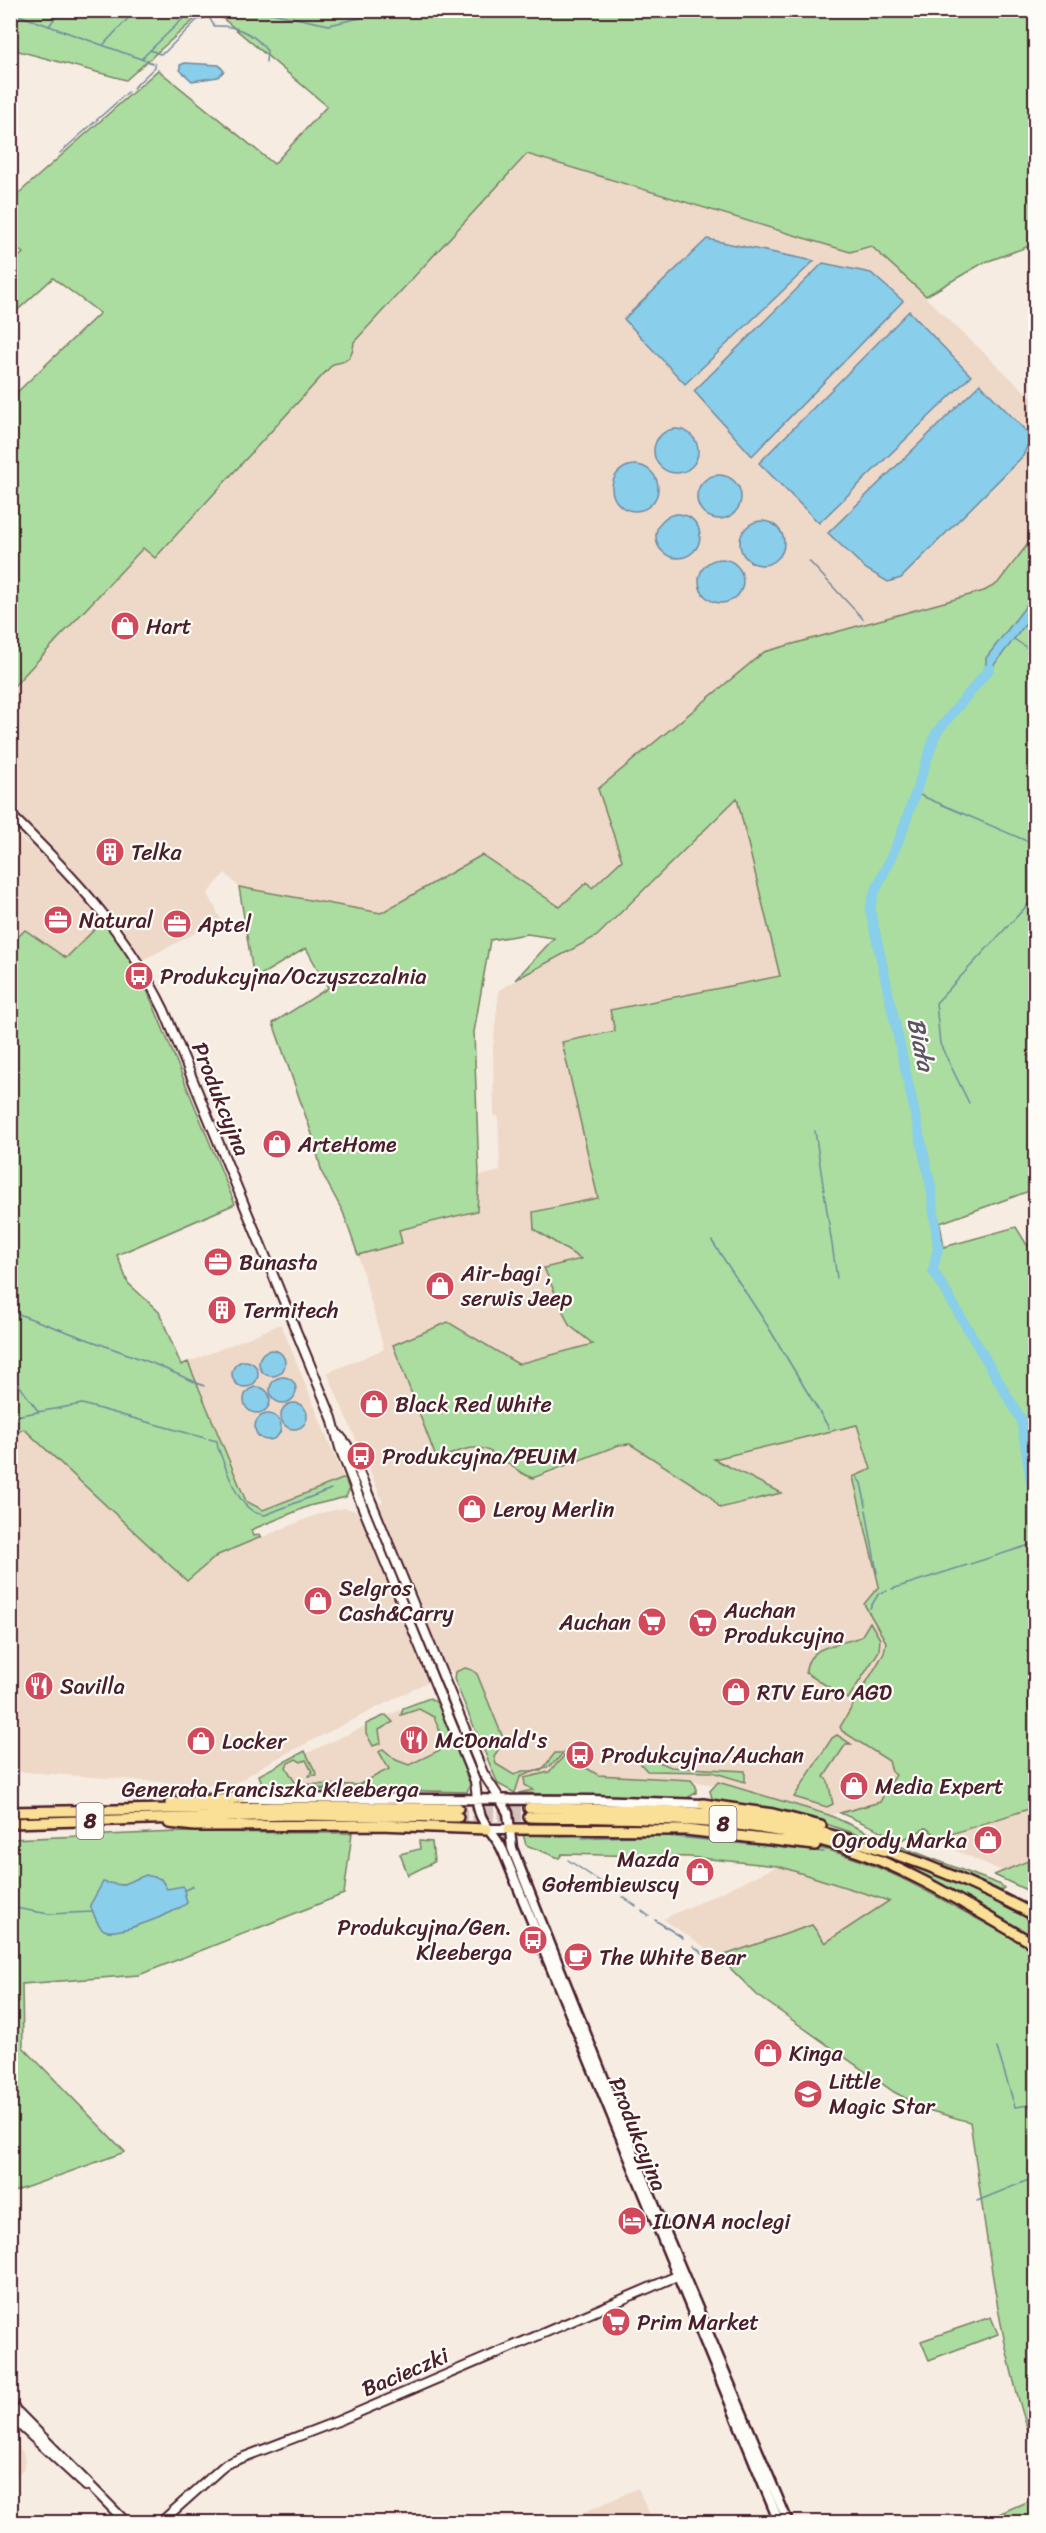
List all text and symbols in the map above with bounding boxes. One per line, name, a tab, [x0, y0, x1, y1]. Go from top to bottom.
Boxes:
place label: Hart	[146, 607, 192, 646]
shop icon: Hart	[109, 610, 141, 642]
place label: Telka	[131, 833, 183, 872]
building icon: Telka	[94, 836, 126, 868]
place label: Natural	[79, 901, 154, 940]
office icon: Natural	[42, 904, 74, 936]
place label: Aptel	[197, 905, 252, 944]
office icon: Aptel	[161, 908, 193, 940]
place label: Produkcyjna/Oczyszczalnia	[160, 957, 427, 996]
bus stop icon: Produkcyjna/Oczyszczalnia	[123, 960, 155, 992]
water label: Biała	[895, 1013, 948, 1077]
street label: Produkcyjna	[180, 1036, 262, 1162]
place label: ArteHome	[297, 1125, 397, 1164]
shop icon: ArteHome	[261, 1128, 293, 1160]
place label: Bunasta	[239, 1243, 318, 1282]
office icon: Bunasta	[202, 1246, 234, 1278]
place label: Air-bagi , serwis Jeep	[460, 1254, 573, 1318]
shop icon: Air-bagi , serwis Jeep	[424, 1270, 456, 1302]
place label: Termitech	[243, 1291, 339, 1330]
building icon: Termitech	[206, 1294, 238, 1326]
place label: Black Red White	[395, 1385, 552, 1424]
shop icon: Black Red White	[358, 1388, 390, 1420]
place label: Produkcyjna/PEUiM	[382, 1437, 577, 1476]
bus stop icon: Produkcyjna/PEUiM	[345, 1440, 377, 1472]
place label: Leroy Merlin	[493, 1490, 615, 1529]
shop icon: Leroy Merlin	[456, 1493, 488, 1525]
place label: Selgros Cash&Carry	[339, 1569, 454, 1633]
shop icon: Selgros Cash&Carry	[302, 1585, 334, 1617]
place label: Auchan Produkcyjna	[723, 1591, 844, 1655]
place label: Auchan	[558, 1603, 631, 1642]
supermarket icon: Auchan	[636, 1606, 668, 1638]
supermarket icon: Auchan Produkcyjna	[687, 1607, 719, 1639]
place label: Savilla	[60, 1667, 125, 1706]
restaurant icon: Savilla	[23, 1670, 55, 1702]
place label: RTV Euro AGD	[757, 1673, 892, 1712]
shop icon: RTV Euro AGD	[720, 1676, 752, 1708]
place label: McDonald's	[435, 1721, 548, 1760]
place label: Locker	[222, 1722, 287, 1761]
restaurant icon: McDonald's	[398, 1724, 430, 1756]
shop icon: Locker	[185, 1725, 217, 1757]
place label: Produkcyjna/Auchan	[601, 1736, 804, 1775]
bus stop icon: Produkcyjna/Auchan	[564, 1739, 596, 1771]
place label: Media Expert	[875, 1767, 1004, 1806]
street label: Generała Franciszka Kleeberga	[121, 1770, 420, 1809]
shop icon: Media Expert	[838, 1770, 870, 1802]
road number: 8	[76, 1803, 104, 1839]
road number: 8	[710, 1806, 736, 1842]
place label: Ogrody Marka	[832, 1821, 967, 1860]
shop icon: Ogrody Marka	[972, 1824, 1004, 1856]
place label: Mazda Gołembiewscy	[542, 1840, 680, 1904]
shop icon: Mazda Gołembiewscy	[684, 1856, 716, 1888]
place label: Produkcyjna/Gen. Kleeberga	[337, 1908, 512, 1972]
bus stop icon: Produkcyjna/Gen. Kleeberga	[517, 1924, 549, 1956]
place label: The White Bear	[599, 1938, 747, 1977]
cafe icon: The White Bear	[562, 1941, 594, 1973]
place label: Kinga	[789, 2034, 843, 2073]
shop icon: Kinga	[752, 2037, 784, 2069]
place label: Little Magic Star	[829, 2062, 937, 2126]
street label: Produkcyjna	[597, 2071, 679, 2197]
school or university icon: Little Magic Star	[792, 2078, 824, 2110]
place label: ILONA noclegi	[652, 2202, 791, 2241]
hotel icon: ILONA noclegi	[616, 2205, 648, 2237]
place label: Prim Market	[637, 2303, 759, 2342]
supermarket icon: Prim Market	[600, 2306, 632, 2338]
street label: Bacieczki	[355, 2336, 456, 2408]

